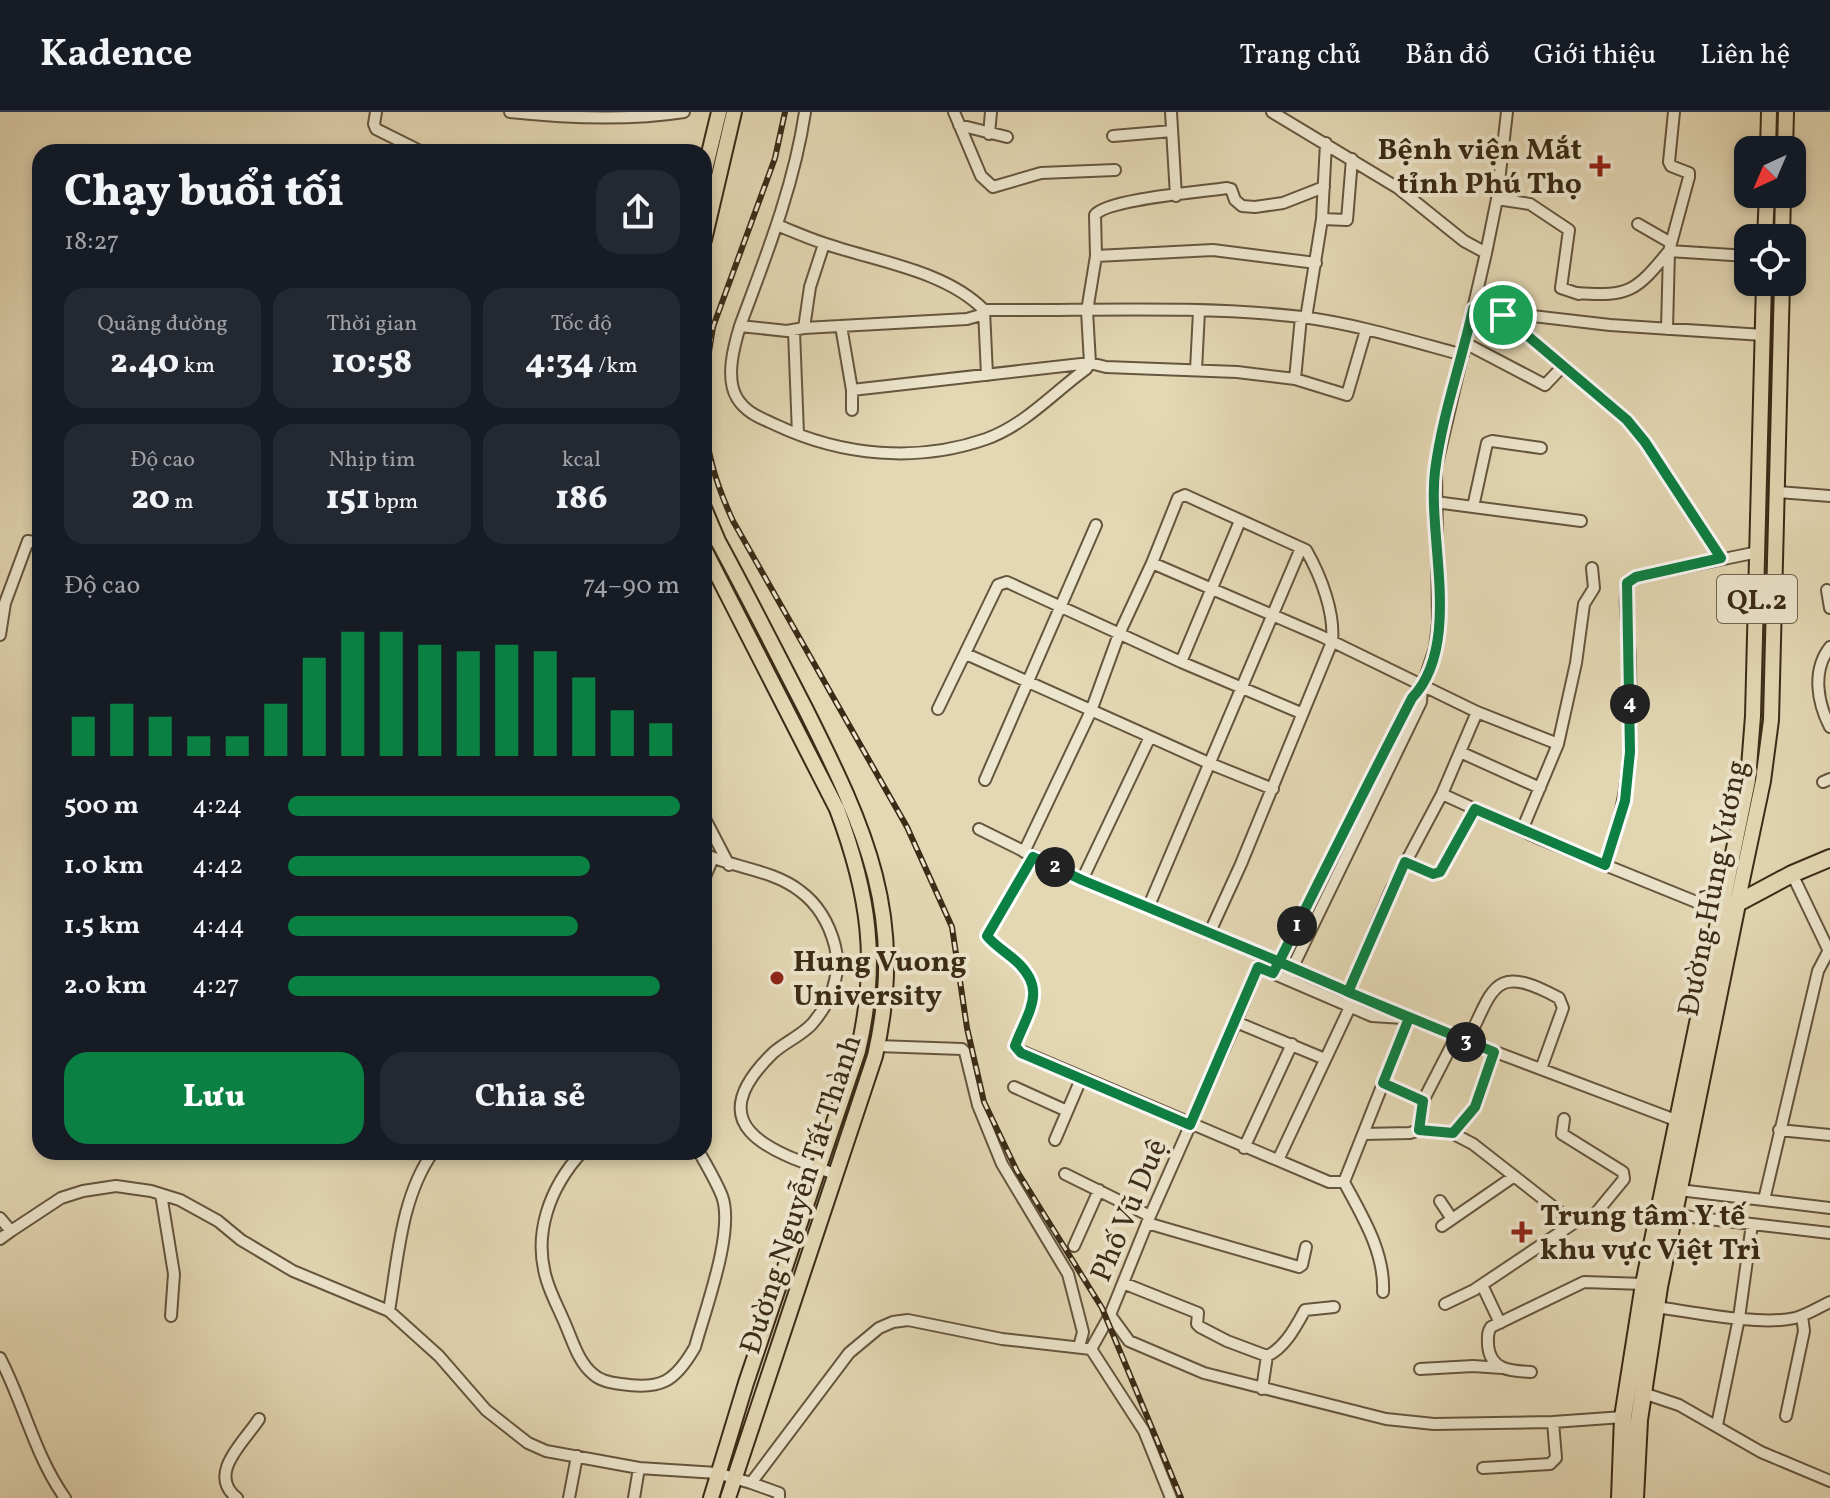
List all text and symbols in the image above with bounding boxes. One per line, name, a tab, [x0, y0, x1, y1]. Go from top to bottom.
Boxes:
text: Kadence	[40, 29, 192, 82]
text: Trang chủ	[1239, 36, 1361, 75]
text: Bản đồ	[1405, 36, 1490, 75]
text: Giới thiệu	[1534, 36, 1656, 75]
text: Liên hệ	[1700, 36, 1790, 75]
place label: Bệnh viện Mắt tỉnh Phú Thọ	[1377, 130, 1582, 206]
north arrow	[1734, 136, 1806, 208]
map controls	[1734, 136, 1806, 296]
marker: Bệnh viện Mắt tỉnh Phú Thọ	[1589, 155, 1611, 177]
text: Chạy buổi tối	[64, 163, 344, 224]
button: share	[596, 170, 680, 254]
text: 18:27	[64, 224, 119, 260]
button: locate	[1734, 224, 1806, 296]
pin	[1469, 281, 1537, 349]
icon: arrive	[1481, 293, 1525, 337]
text: Quãng đường	[98, 309, 228, 340]
text: Thời gian	[327, 309, 417, 340]
text: Tốc độ	[551, 309, 612, 340]
text: 2.40	[110, 340, 179, 387]
text: 10:58	[332, 340, 412, 387]
text: 4:34	[525, 340, 594, 387]
text: km	[179, 351, 215, 382]
text: /km	[594, 351, 638, 382]
text: Độ cao	[130, 445, 195, 476]
text: Nhịp tim	[329, 445, 415, 476]
text: kcal	[562, 445, 601, 476]
text: 20	[131, 476, 170, 523]
text: 151	[326, 476, 370, 523]
text: 186	[555, 476, 607, 523]
text: m	[170, 487, 194, 518]
text: bpm	[370, 487, 418, 518]
text: Độ cao	[64, 568, 140, 604]
text: 74–90 m	[583, 568, 680, 604]
road number: QL.2	[1717, 575, 1797, 623]
pin: 4	[1610, 684, 1650, 724]
text: 4	[1623, 688, 1637, 719]
street label: Đường Hùng Vương	[1669, 757, 1759, 1020]
text: 500 m	[64, 788, 139, 824]
text: 4:24	[192, 788, 242, 824]
pin: 2	[1035, 847, 1075, 887]
text: 1.0 km	[64, 848, 144, 884]
text: 4:42	[192, 848, 243, 884]
text: 2	[1049, 851, 1061, 882]
pin: 1	[1277, 906, 1317, 946]
text: 1.5 km	[64, 908, 140, 944]
text: 4:44	[192, 908, 245, 944]
text: 1	[1293, 910, 1301, 941]
place label: Hung Vuong University	[793, 942, 967, 1018]
text: 2.0 km	[64, 968, 147, 1004]
text: 4:27	[192, 968, 240, 1004]
marker: Hung Vuong University	[768, 969, 786, 987]
pin: 3	[1446, 1022, 1486, 1062]
text: 3	[1460, 1026, 1472, 1057]
street label: Đường Nguyễn Tất Thành	[730, 1029, 873, 1360]
button: Lưu	[64, 1052, 364, 1144]
button: Chia sẻ	[380, 1052, 680, 1144]
street label: Phố Vũ Duệ	[1081, 1133, 1179, 1289]
place label: Trung tâm Y tế khu vực Việt Trì	[1540, 1196, 1761, 1272]
marker: Trung tâm Y tế khu vực Việt Trì	[1511, 1221, 1533, 1243]

